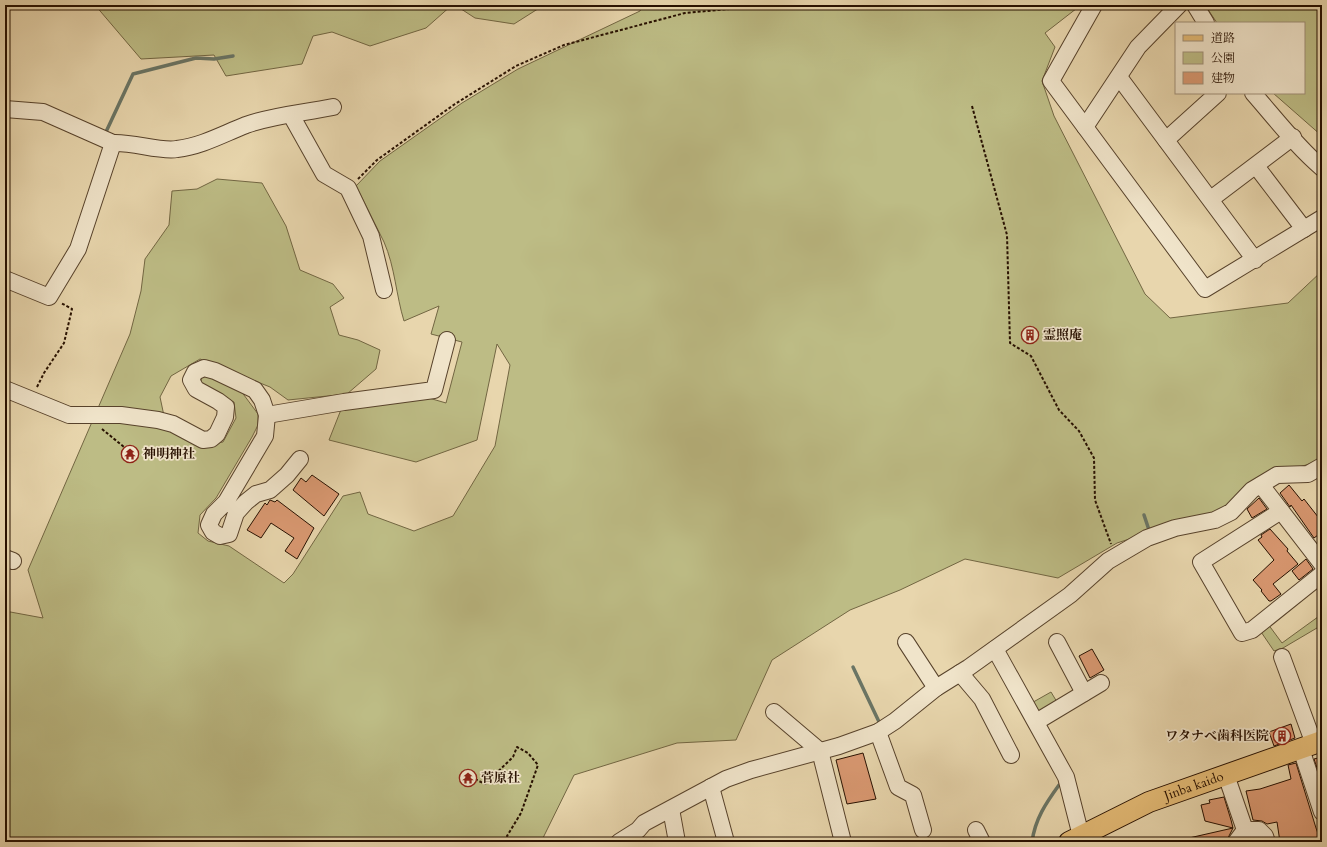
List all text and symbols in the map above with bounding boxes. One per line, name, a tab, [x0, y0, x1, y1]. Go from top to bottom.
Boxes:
legend	[1175, 22, 1305, 94]
text: 道路	[1211, 30, 1235, 46]
text: 公園	[1211, 50, 1235, 66]
text: 建物	[1211, 70, 1235, 86]
building icon: 霊照庵	[1020, 325, 1040, 345]
place label: 霊照庵	[1043, 326, 1082, 344]
temple icon: 神明神社	[120, 444, 140, 464]
place label: 神明神社	[143, 445, 195, 463]
building icon: ワタナベ歯科医院	[1272, 726, 1292, 746]
place label: ワタナベ歯科医院	[1165, 727, 1269, 745]
street label: Jinba kaido	[1160, 767, 1226, 806]
temple icon: 菅原社	[458, 768, 478, 788]
place label: 菅原社	[481, 769, 520, 787]

